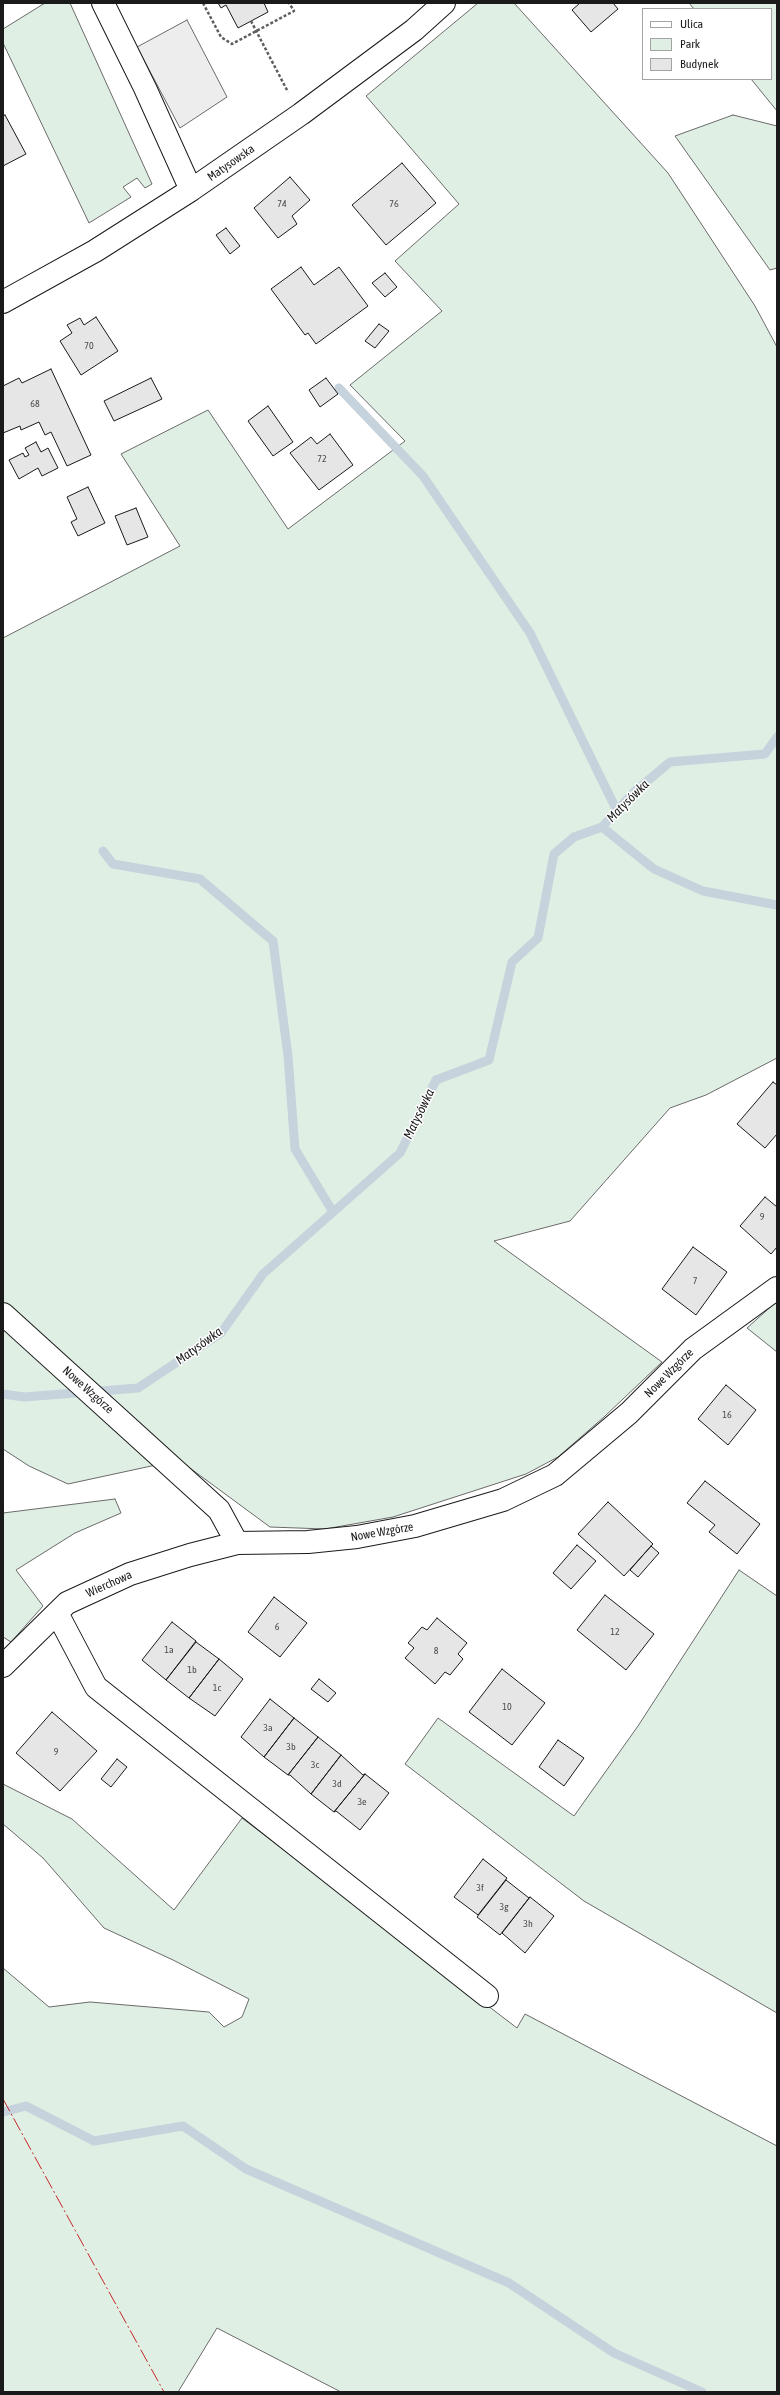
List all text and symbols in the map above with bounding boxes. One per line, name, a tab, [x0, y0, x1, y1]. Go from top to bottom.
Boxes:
legend	[642, 8, 772, 80]
text: Ulica	[680, 17, 703, 31]
text: Park	[680, 37, 700, 51]
text: Budynek	[680, 57, 719, 71]
street label: Matysowska	[205, 142, 257, 184]
house number: 74	[277, 198, 287, 210]
house number: 76	[389, 198, 399, 210]
house number: 70	[84, 340, 94, 352]
house number: 68	[30, 398, 40, 410]
house number: 72	[317, 453, 327, 465]
water label: Matysówka	[604, 777, 652, 825]
water label: Matysówka	[400, 1086, 438, 1142]
house number: 9	[760, 1211, 764, 1223]
house number: 7	[693, 1275, 697, 1287]
water label: Matysówka	[173, 1324, 225, 1368]
street label: Nowe Wzgórze	[641, 1345, 697, 1401]
street label: Nowe Wzgórze	[60, 1363, 116, 1417]
house number: 16	[722, 1409, 732, 1421]
street label: Nowe Wzgórze	[349, 1519, 415, 1545]
street label: Wierchowa	[84, 1567, 134, 1601]
house number: 6	[275, 1621, 279, 1633]
house number: 12	[610, 1626, 620, 1638]
house number: 1a	[164, 1644, 174, 1656]
house number: 8	[434, 1645, 438, 1657]
house number: 1b	[187, 1664, 197, 1676]
house number: 1c	[213, 1682, 221, 1694]
house number: 10	[502, 1701, 512, 1713]
house number: 3a	[263, 1722, 273, 1734]
house number: 3b	[286, 1741, 296, 1753]
house number: 9	[54, 1746, 58, 1758]
house number: 3c	[311, 1759, 319, 1771]
house number: 3d	[332, 1778, 342, 1790]
house number: 3e	[357, 1796, 367, 1808]
house number: 3f	[476, 1882, 484, 1894]
house number: 3g	[500, 1901, 508, 1913]
house number: 3h	[523, 1918, 533, 1930]

